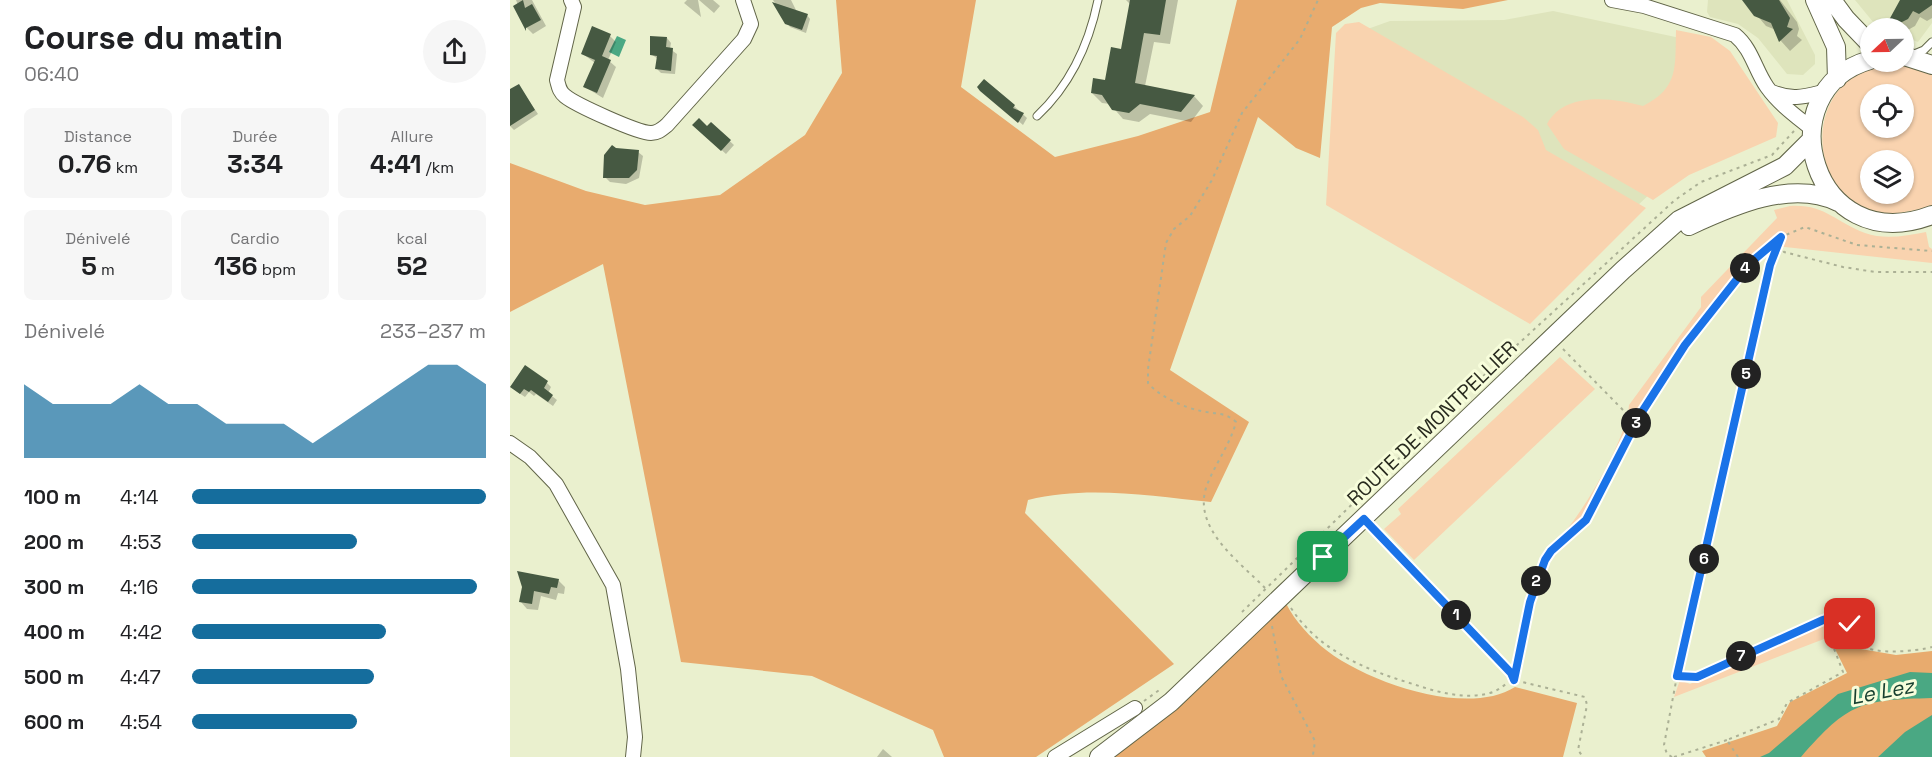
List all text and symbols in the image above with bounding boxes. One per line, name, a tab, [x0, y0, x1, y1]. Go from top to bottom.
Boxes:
text: Course du matin	[24, 17, 283, 59]
north arrow	[1860, 18, 1914, 72]
map controls	[1860, 18, 1914, 204]
button: share	[423, 20, 486, 83]
text: 06:40	[24, 61, 79, 87]
button: locate	[1860, 84, 1914, 138]
text: Distance	[64, 126, 132, 147]
text: Durée	[232, 126, 278, 147]
text: Allure	[391, 126, 433, 147]
text: 0.76	[58, 147, 112, 181]
text: 3:34	[227, 147, 283, 181]
text: 4:41	[370, 147, 422, 181]
button: layers	[1860, 150, 1914, 204]
text: km	[112, 157, 138, 178]
text: /km	[422, 157, 454, 178]
text: Dénivelé	[66, 228, 130, 249]
text: Cardio	[230, 228, 280, 249]
text: kcal	[397, 228, 427, 249]
text: 5	[81, 249, 97, 283]
text: 136	[214, 249, 258, 283]
text: 52	[397, 249, 427, 283]
pin: 4	[1730, 253, 1760, 283]
text: 4	[1740, 257, 1750, 278]
text: m	[97, 259, 115, 280]
text: bpm	[258, 259, 296, 280]
text: Dénivelé	[24, 318, 105, 344]
text: 233–237 m	[380, 318, 486, 344]
street label: ROUTE DE MONTPELLIER	[1341, 335, 1523, 511]
pin: 5	[1731, 359, 1761, 389]
text: 5	[1741, 363, 1751, 384]
pin: 3	[1621, 408, 1651, 438]
text: 3	[1631, 412, 1641, 433]
text: 100 m	[24, 484, 81, 510]
text: 4:14	[120, 484, 158, 510]
text: 200 m	[24, 529, 84, 555]
text: 4:53	[120, 529, 162, 555]
pin	[1297, 531, 1348, 582]
icon: arrive	[1306, 540, 1339, 573]
pin: 6	[1689, 544, 1719, 574]
text: 6	[1699, 548, 1709, 569]
pin: 2	[1521, 566, 1551, 596]
text: 2	[1531, 570, 1541, 591]
text: 300 m	[24, 574, 84, 600]
text: 4:16	[120, 574, 158, 600]
pin	[1824, 598, 1875, 649]
pin: 1	[1441, 600, 1471, 630]
text: 1	[1452, 604, 1460, 625]
icon: check	[1833, 607, 1866, 640]
text: 400 m	[24, 619, 85, 645]
text: 4:42	[120, 619, 162, 645]
pin: 7	[1726, 641, 1756, 671]
text: 7	[1737, 645, 1745, 666]
text: 500 m	[24, 664, 84, 690]
text: 4:47	[120, 664, 161, 690]
water label: Le Lez	[1848, 671, 1918, 710]
text: 600 m	[24, 709, 84, 735]
text: 4:54	[120, 709, 162, 735]

